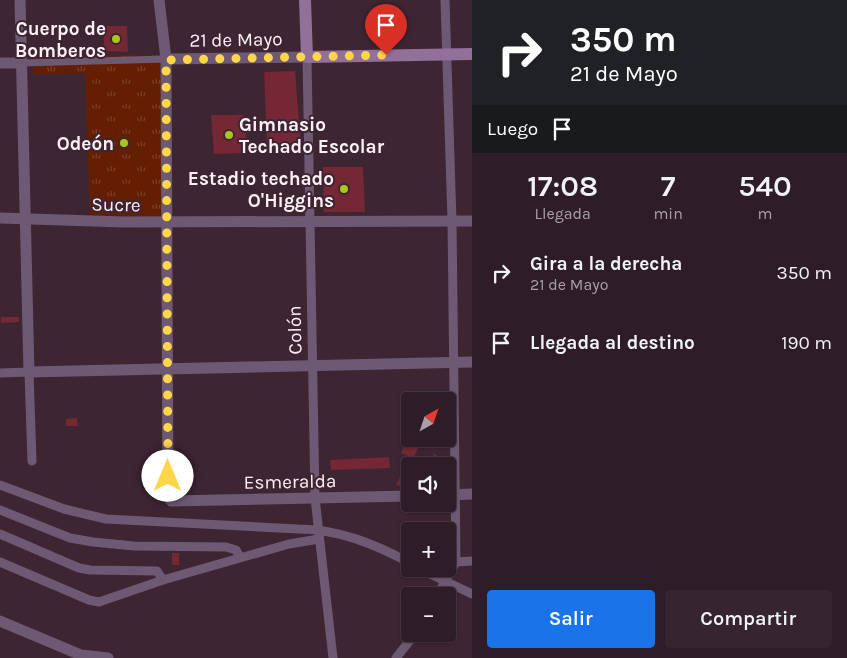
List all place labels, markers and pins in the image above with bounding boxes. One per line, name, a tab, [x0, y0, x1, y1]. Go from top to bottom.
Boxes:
pin	[365, 4, 407, 55]
place label: Cuerpo de Bomberos	[15, 18, 106, 62]
marker: Cuerpo de Bomberos	[110, 33, 122, 45]
place label: Gimnasio Techado Escolar	[239, 114, 385, 158]
marker: Gimnasio Techado Escolar	[223, 129, 235, 141]
place label: Odeón	[57, 133, 114, 155]
marker: Odeón	[118, 137, 130, 149]
place label: Estadio techado O'Higgins	[188, 168, 334, 212]
marker: Estadio techado O'Higgins	[338, 183, 350, 195]

